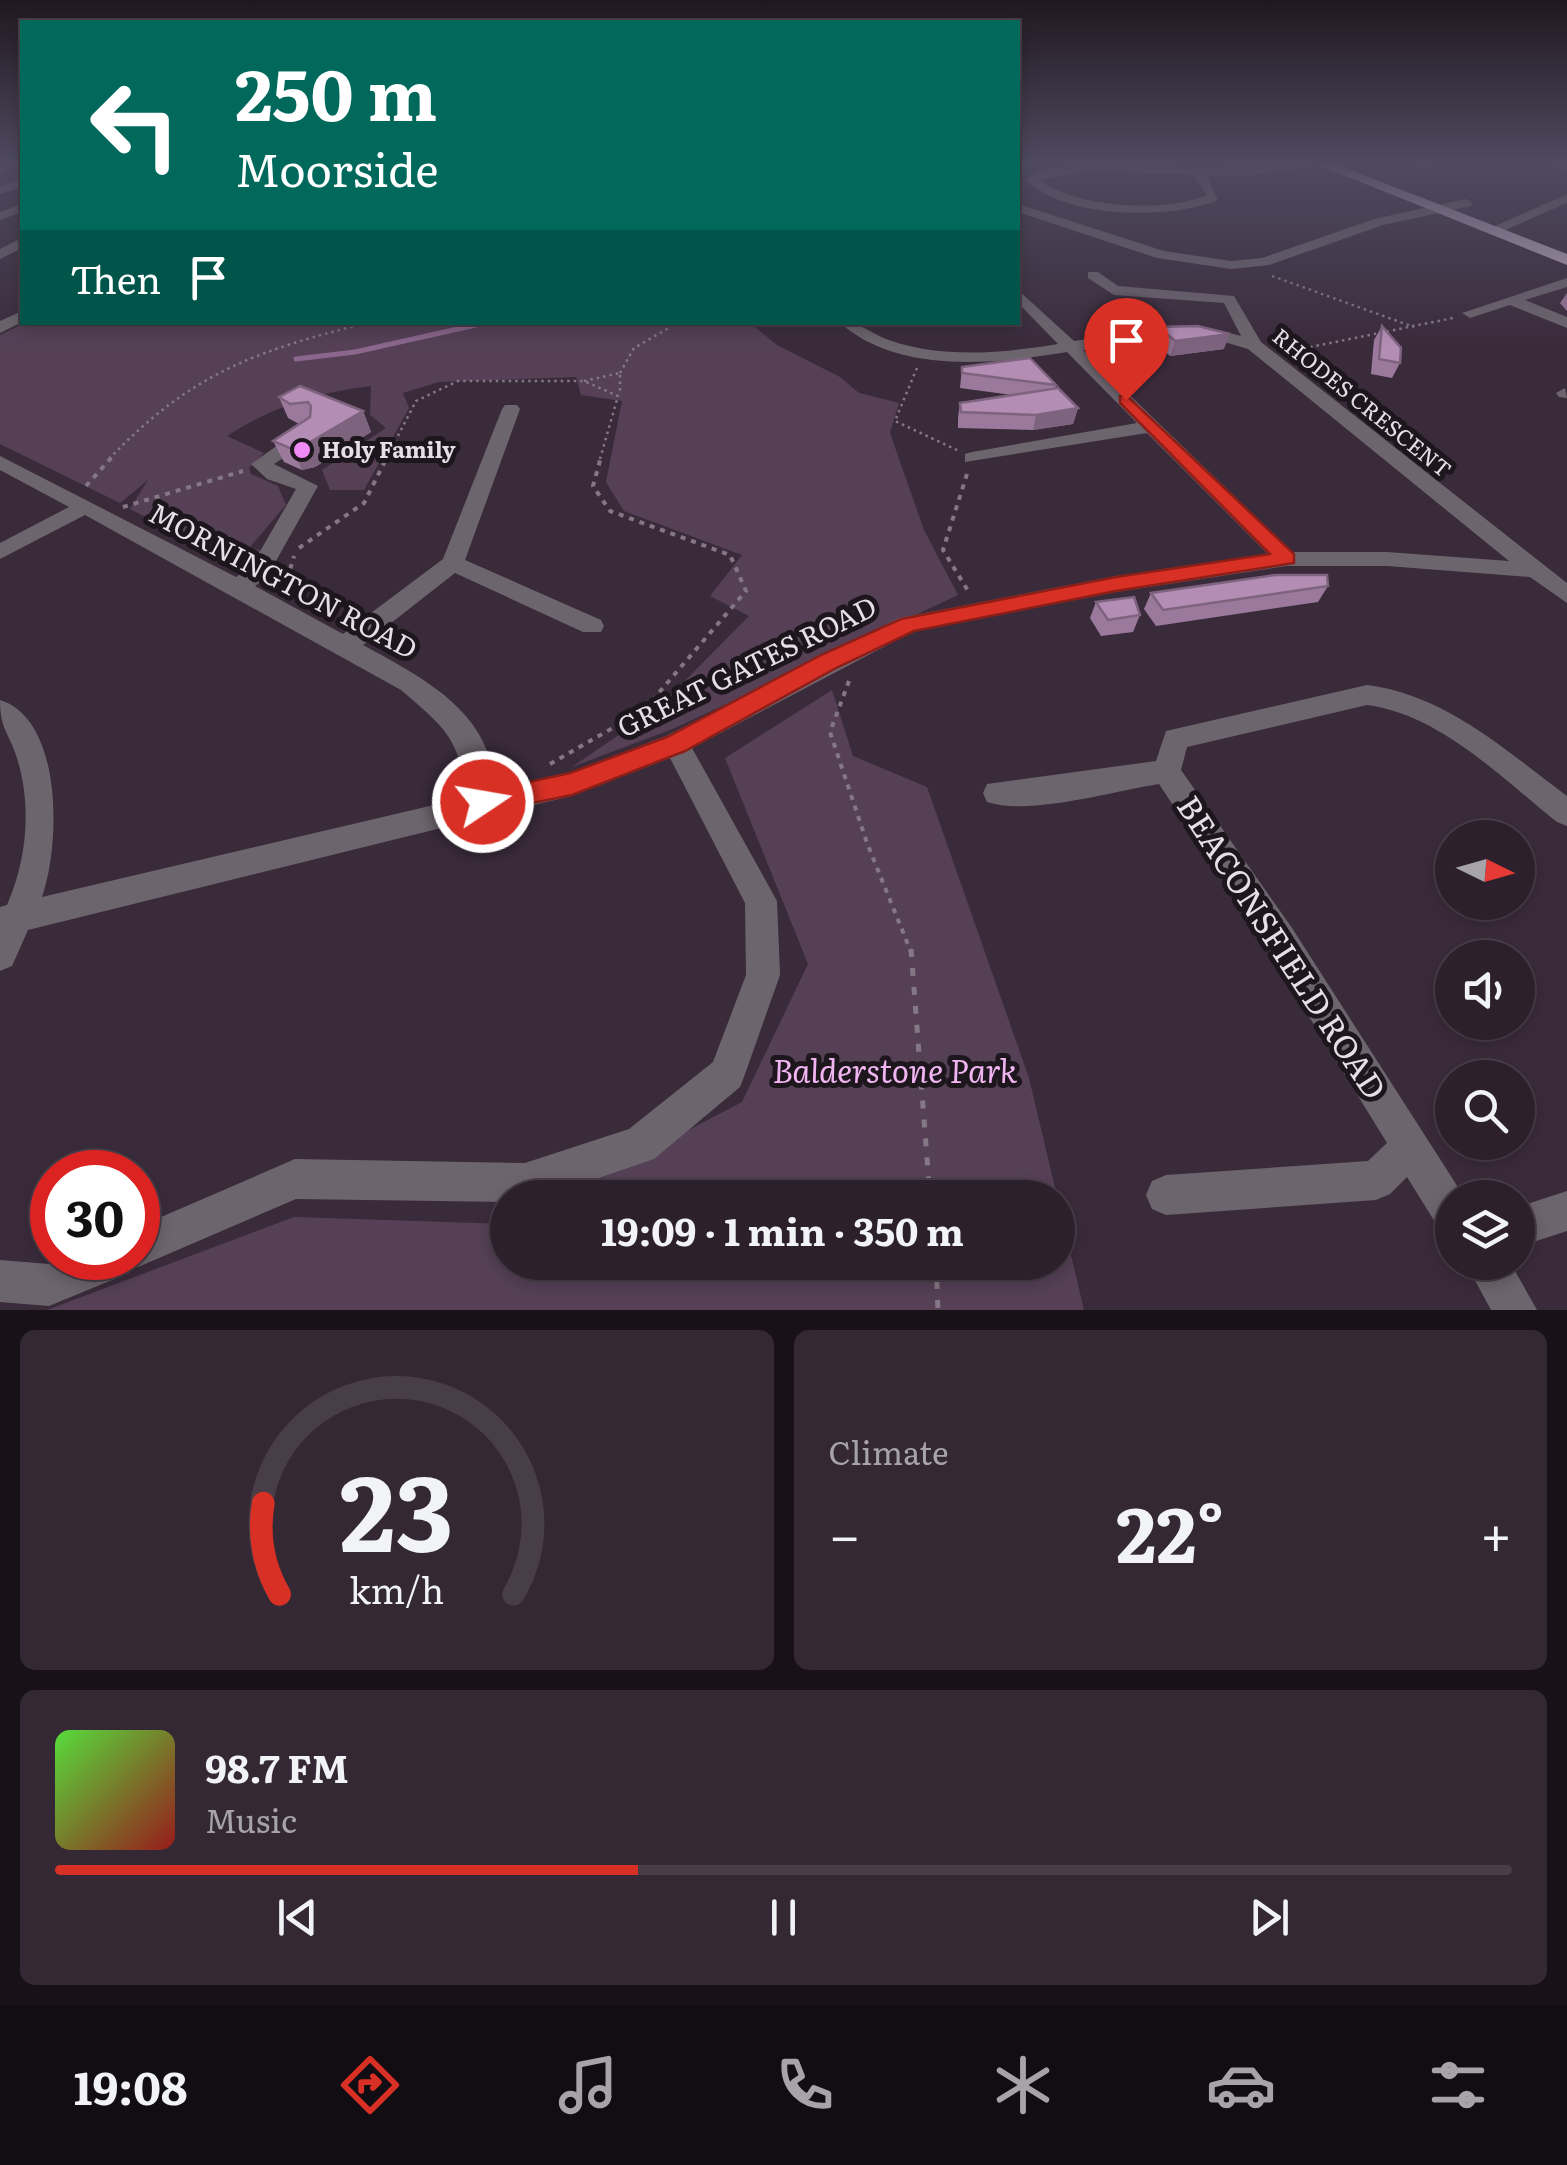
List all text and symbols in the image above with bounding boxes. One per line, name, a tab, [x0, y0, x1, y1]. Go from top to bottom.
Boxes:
text: 250 m	[235, 39, 437, 143]
icon: left	[70, 60, 200, 190]
text: Moorside	[235, 134, 439, 201]
text: Then	[70, 249, 161, 306]
icon: arrive	[181, 250, 236, 305]
pin	[1084, 298, 1169, 401]
icon: arrive	[1099, 313, 1154, 368]
street label: RHODES CRESCENT	[1266, 319, 1460, 485]
place label: Holy Family	[322, 432, 456, 465]
marker: Holy Family	[291, 439, 313, 461]
street label: MORNINGTON ROAD	[142, 491, 426, 668]
street label: GREAT GATES ROAD	[609, 584, 883, 746]
position arrow	[431, 750, 535, 854]
street label: BEACONSFIELD ROAD	[1167, 785, 1400, 1108]
north arrow	[1435, 820, 1535, 920]
map controls	[1435, 820, 1535, 1280]
button: sound	[1435, 940, 1535, 1040]
park label: Balderstone Park	[773, 1045, 1018, 1093]
button: search	[1435, 1060, 1535, 1160]
speed limit sign: 30	[30, 1150, 160, 1280]
button: layers	[1435, 1180, 1535, 1280]
text: 19:09 · 1 min · 350 m	[601, 1201, 964, 1258]
text: Climate	[829, 1427, 949, 1475]
text: 23	[340, 1430, 454, 1584]
text: 22°	[1116, 1475, 1224, 1586]
text: −	[829, 1491, 861, 1573]
text: +	[1480, 1491, 1512, 1573]
text: km/h	[349, 1562, 444, 1615]
text: 98.7 FM	[205, 1738, 349, 1795]
text: Music	[205, 1795, 297, 1843]
icon: previous	[270, 1890, 325, 1945]
icon: pause	[756, 1890, 811, 1945]
icon: next	[1242, 1890, 1297, 1945]
icon: directions	[335, 2050, 405, 2120]
icon: music	[553, 2050, 623, 2120]
icon: phone	[770, 2050, 840, 2120]
icon: climate	[988, 2050, 1058, 2120]
icon: car	[1206, 2050, 1276, 2120]
icon: filters	[1423, 2050, 1493, 2120]
text: 19:08	[74, 2052, 187, 2119]

